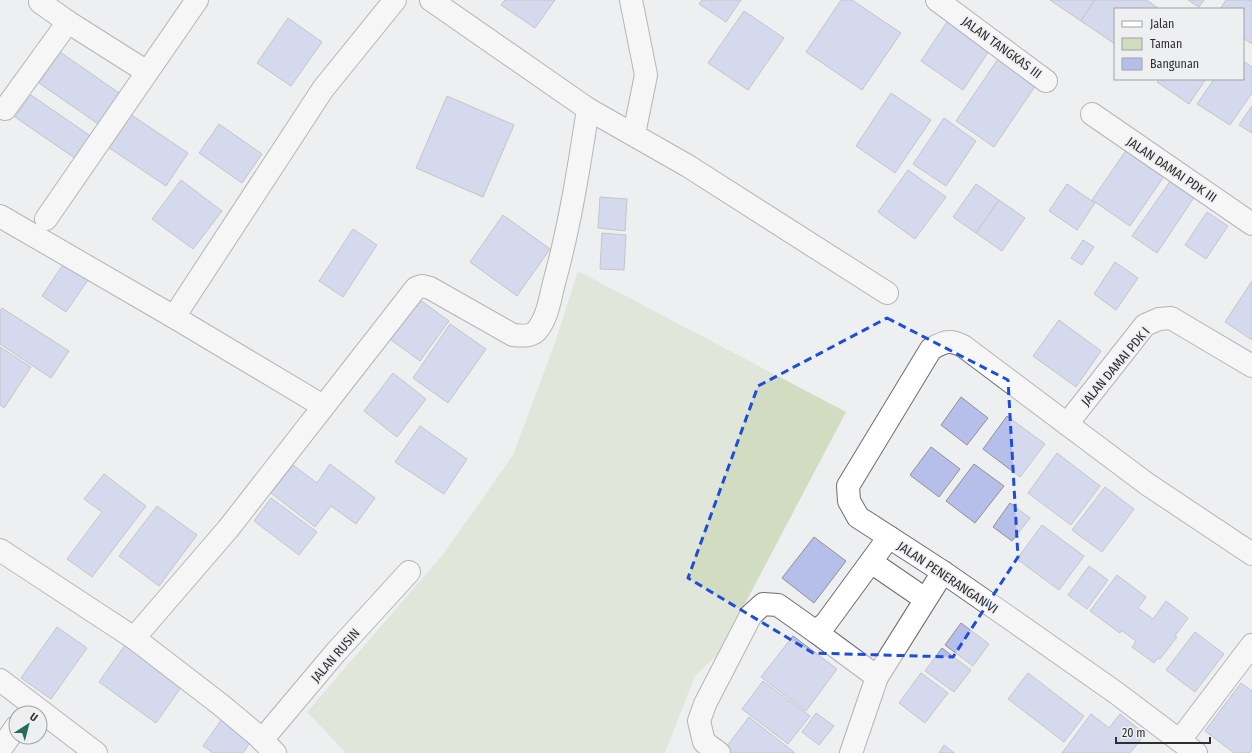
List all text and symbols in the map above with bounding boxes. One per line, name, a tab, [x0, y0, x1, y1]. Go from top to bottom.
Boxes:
legend	[1114, 8, 1244, 80]
street label: JALAN TANGKAS III	[959, 13, 1045, 81]
text: Jalan	[1150, 17, 1174, 31]
text: Taman	[1150, 37, 1182, 51]
text: Bangunan	[1150, 57, 1199, 71]
street label: JALAN DAMAI PDK III	[1124, 134, 1220, 205]
street label: JALAN DAMAI PDK I	[1078, 324, 1153, 409]
street label: JALAN PENERANGAN VI	[895, 538, 1001, 617]
street label: JALAN RUSIN	[308, 625, 363, 685]
north arrow	[8, 705, 48, 745]
text: U	[27, 710, 40, 724]
scale bar	[1116, 719, 1210, 745]
text: 20 m	[1122, 726, 1146, 740]

